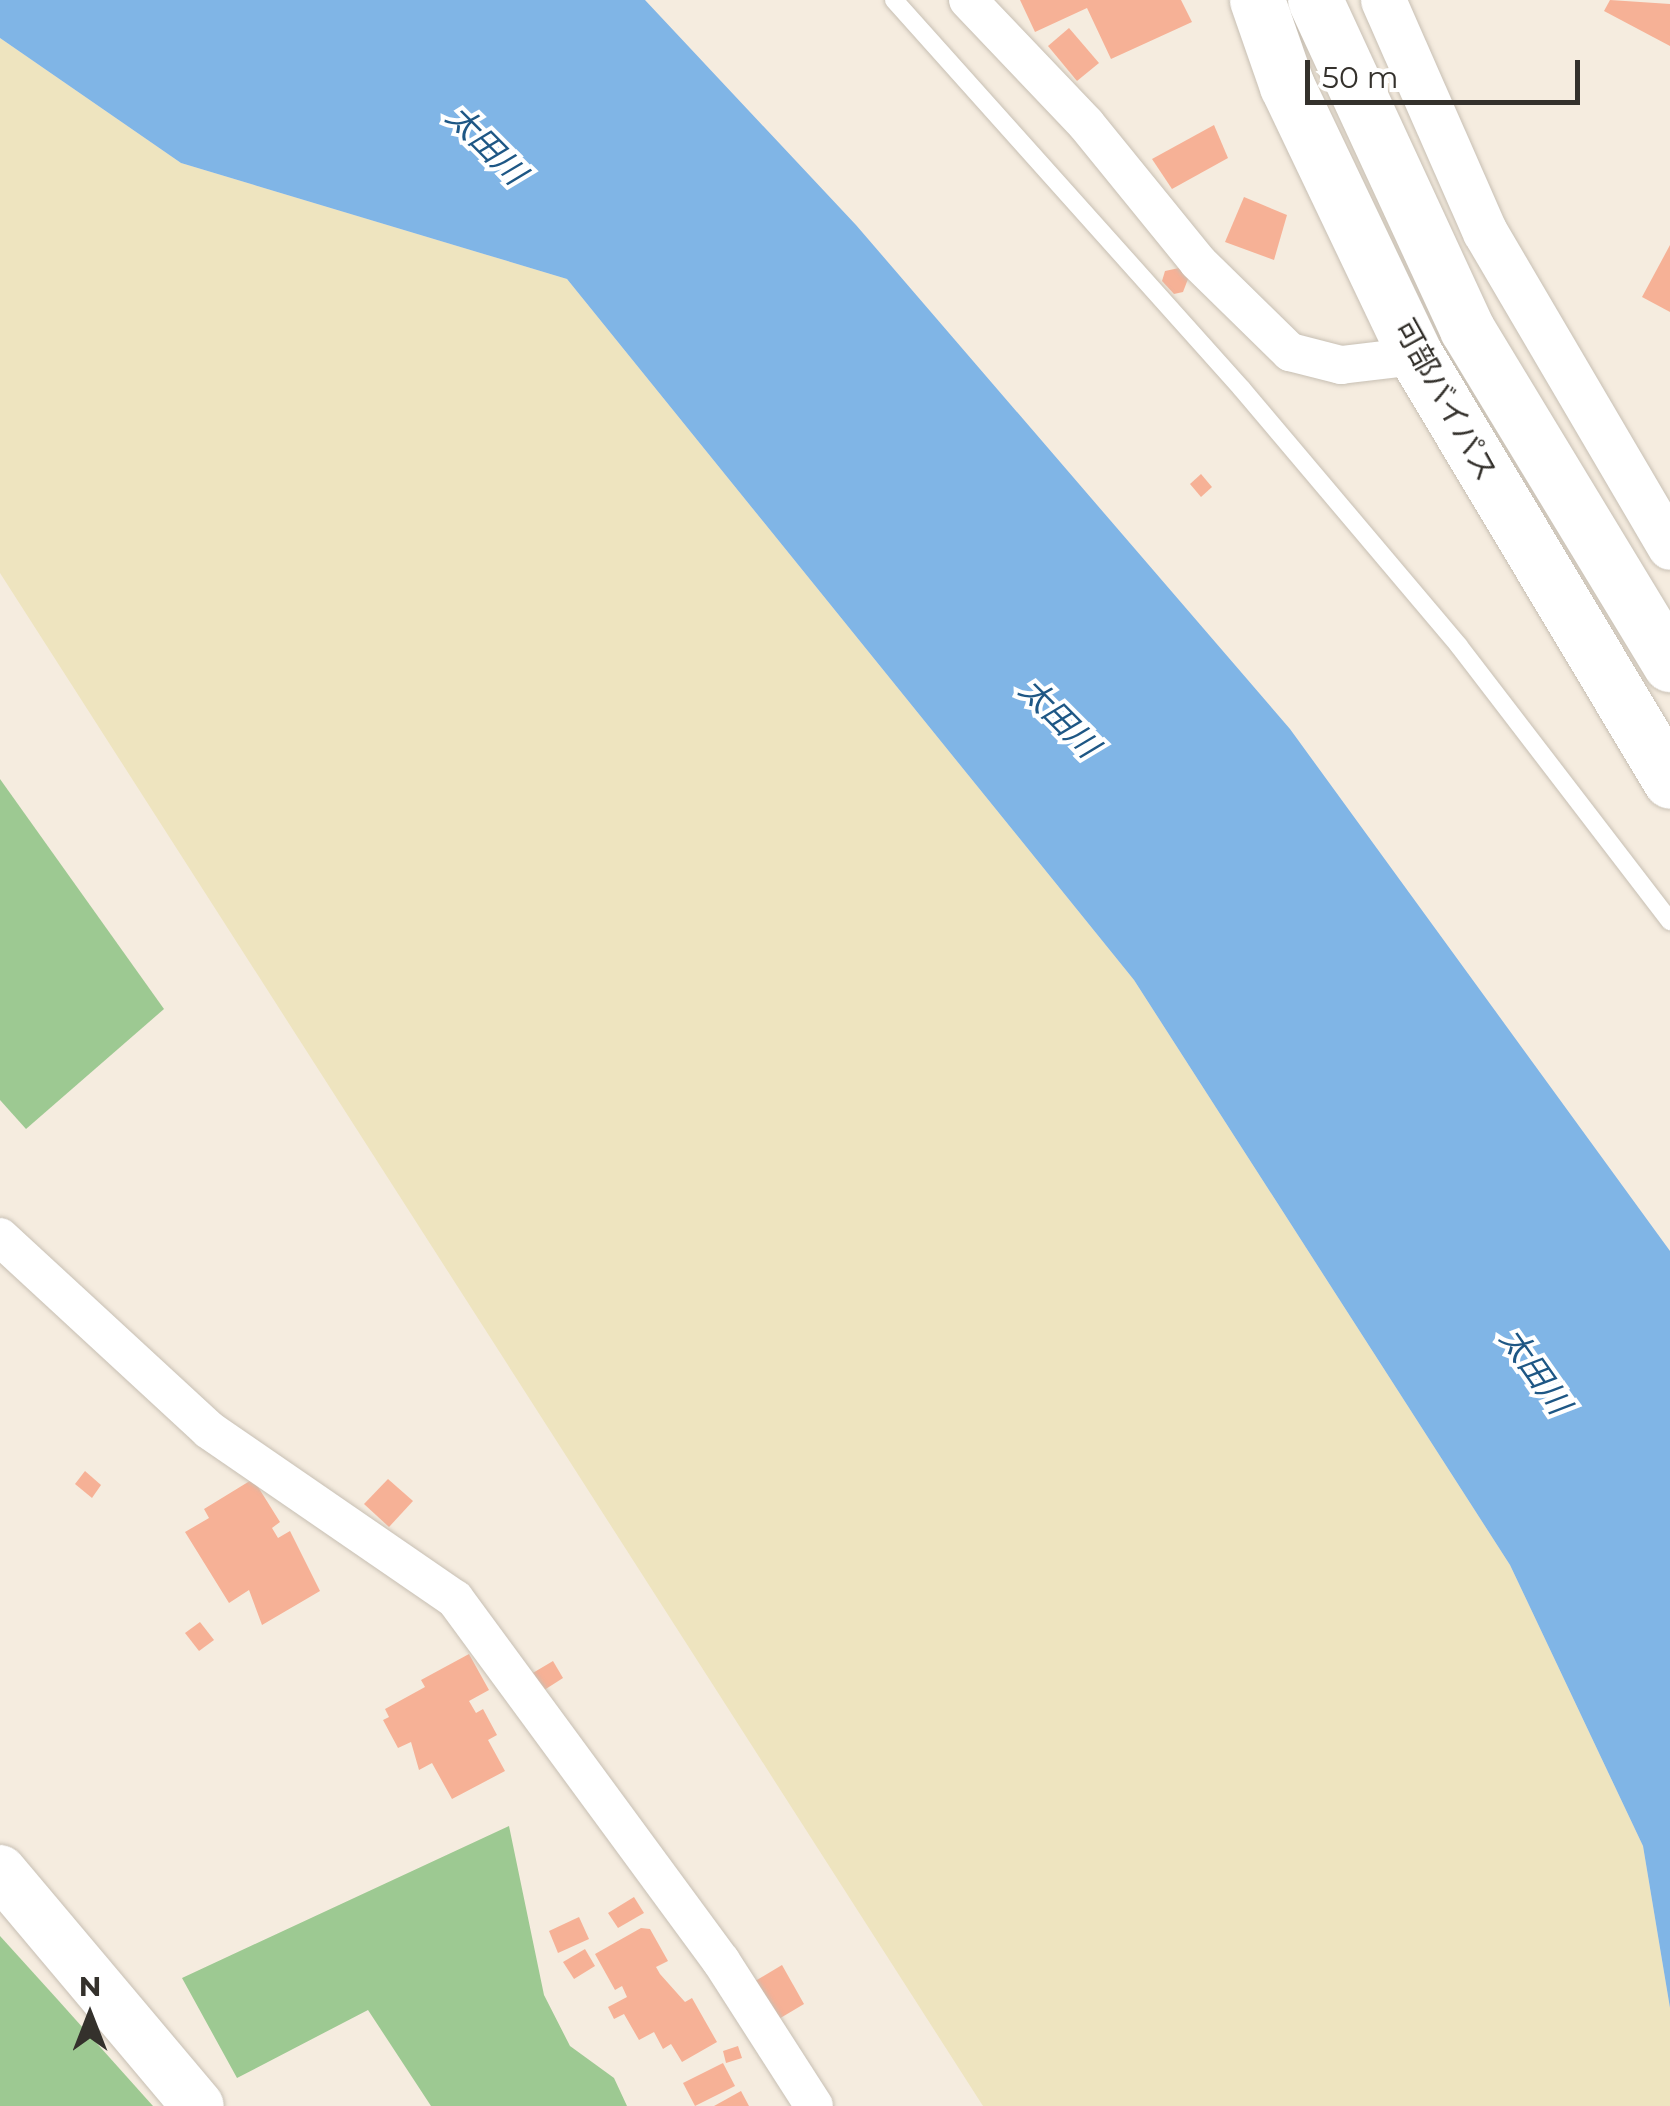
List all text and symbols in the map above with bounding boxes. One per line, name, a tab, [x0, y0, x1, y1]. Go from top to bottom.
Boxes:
scale bar	[1310, 40, 1585, 102]
text: 50 m	[1322, 59, 1399, 96]
water label: 太田川	[438, 97, 534, 193]
street label: 可部バイパス	[1386, 313, 1504, 487]
water label: 太田川	[1011, 670, 1107, 766]
water label: 太田川	[1492, 1321, 1578, 1421]
north arrow	[40, 1966, 140, 2066]
text: N	[79, 1969, 101, 2003]

